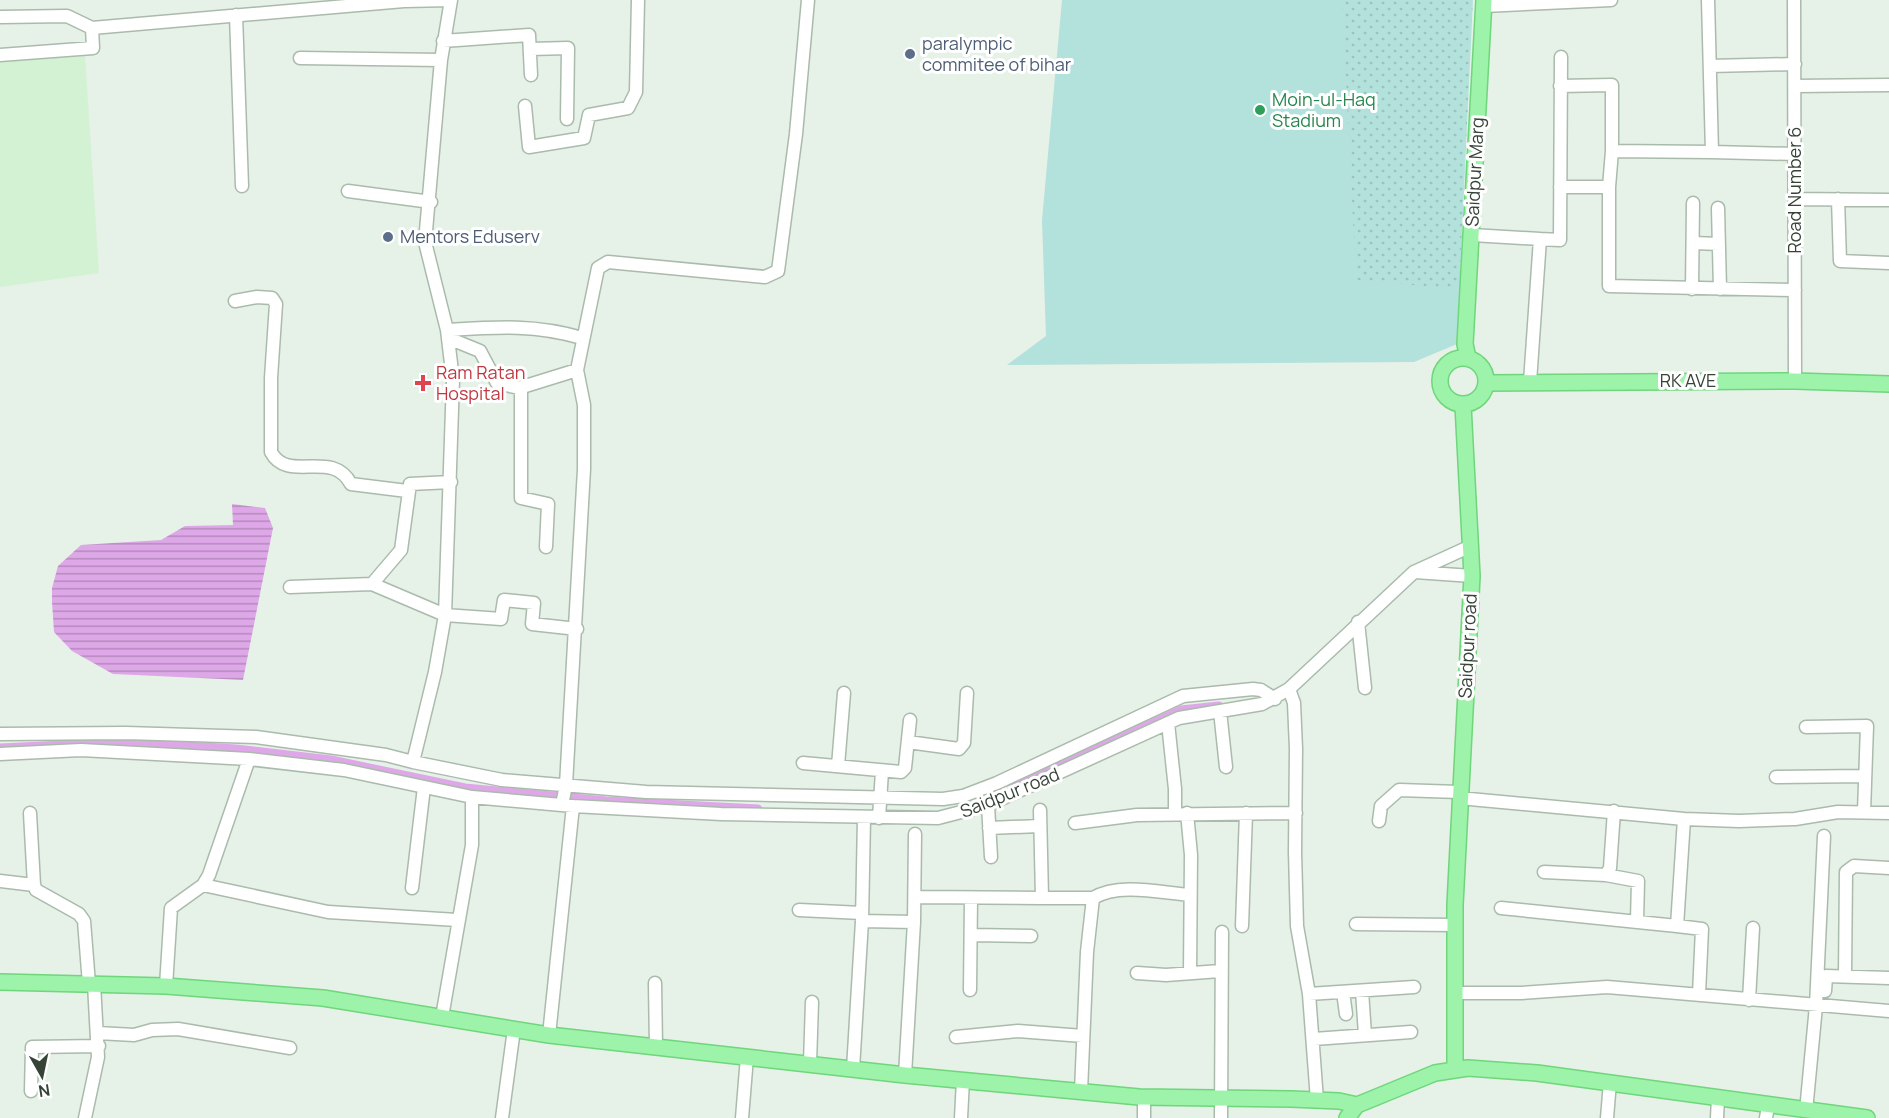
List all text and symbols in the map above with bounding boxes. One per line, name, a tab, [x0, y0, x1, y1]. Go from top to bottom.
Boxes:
place label: paralympic commitee of bihar	[922, 31, 1072, 76]
marker: paralympic commitee of bihar	[903, 47, 917, 61]
place label: Moin-ul-Haq Stadium	[1272, 87, 1376, 132]
marker: Moin-ul-Haq Stadium	[1253, 103, 1267, 117]
street label: Saidpur Marg	[1459, 117, 1489, 227]
street label: Road Number 6	[1782, 127, 1806, 253]
place label: Mentors Eduserv	[400, 224, 540, 248]
marker: Mentors Eduserv	[381, 230, 395, 244]
place label: Ram Ratan Hospital	[436, 360, 525, 405]
street label: RK AVE	[1660, 368, 1716, 392]
marker: Ram Ratan Hospital	[414, 374, 432, 392]
street label: Saidpur road	[1452, 593, 1482, 699]
street label: Saidpur road	[956, 761, 1063, 823]
north arrow	[12, 1046, 72, 1106]
text: N	[37, 1079, 52, 1103]

